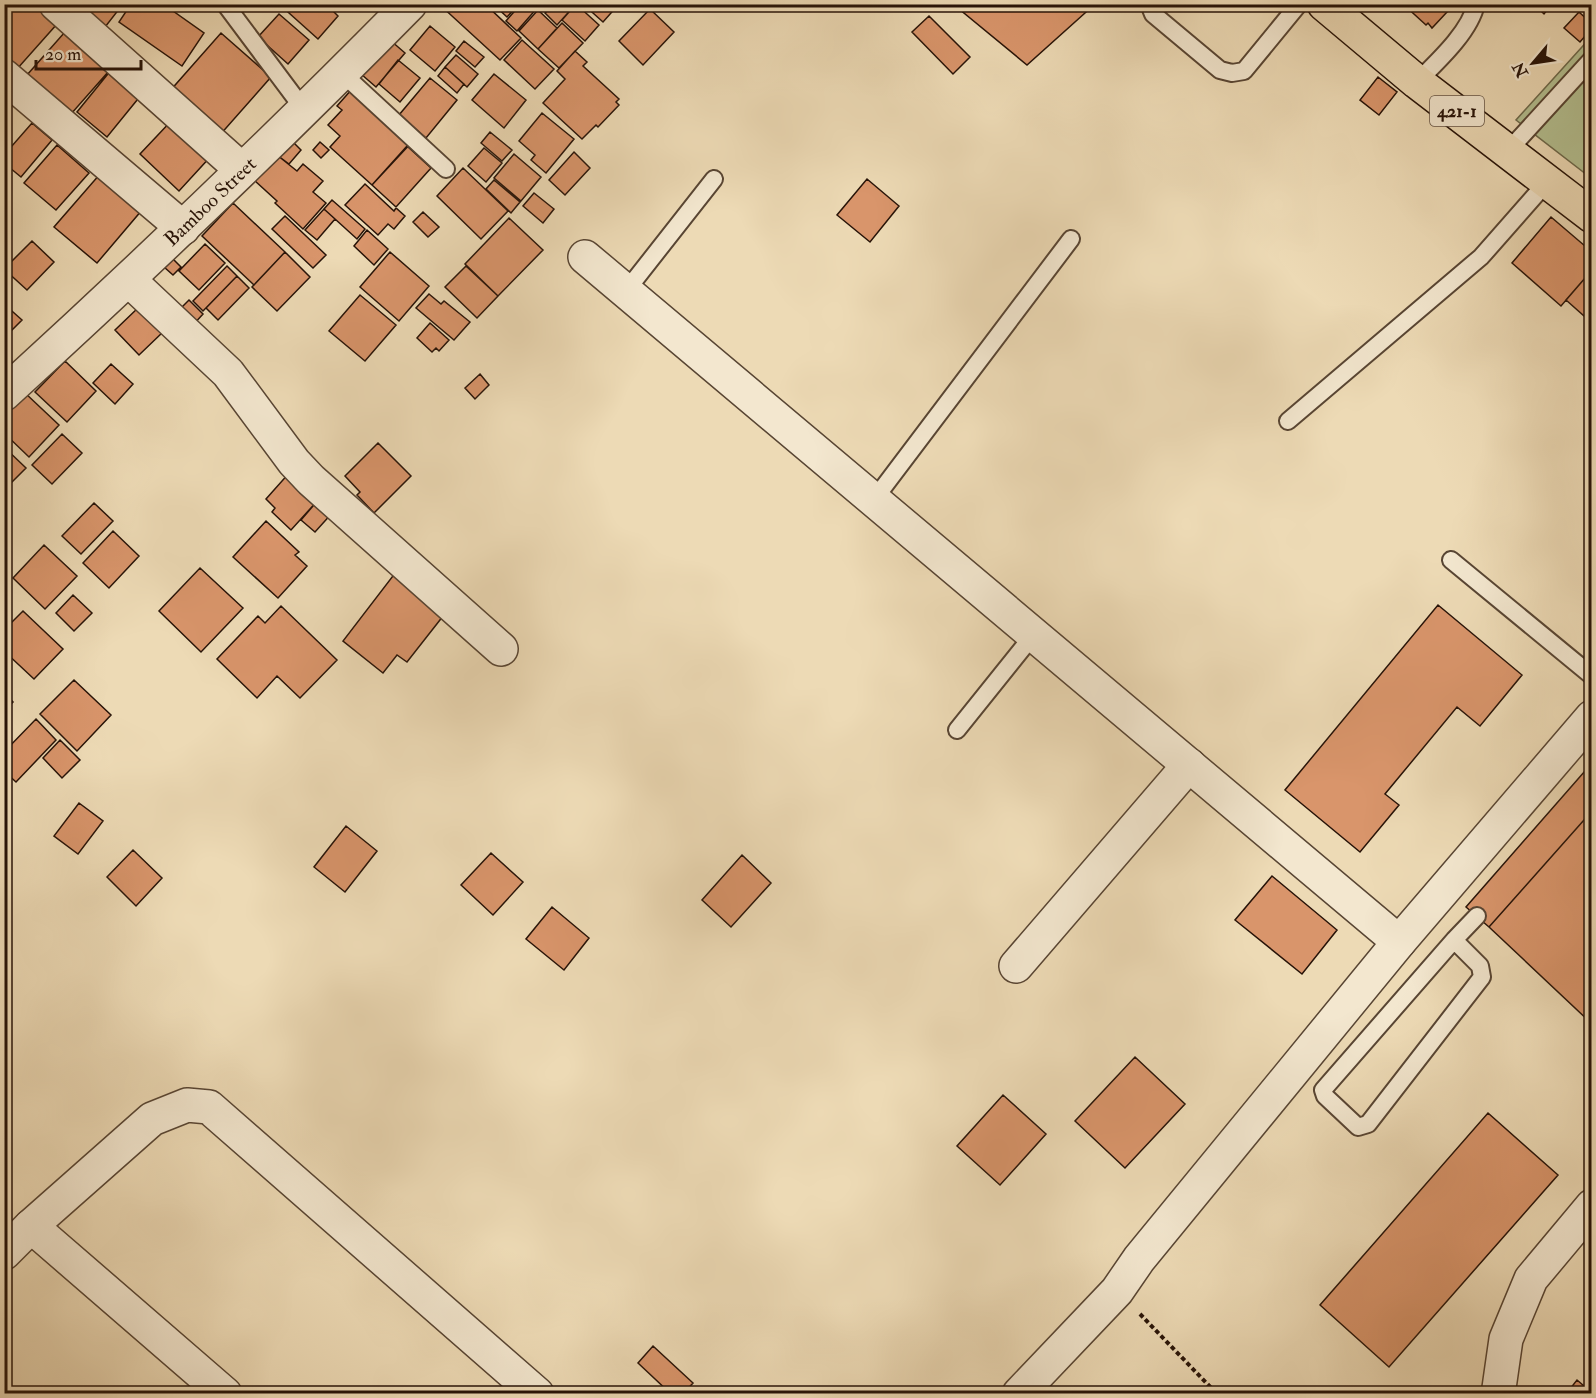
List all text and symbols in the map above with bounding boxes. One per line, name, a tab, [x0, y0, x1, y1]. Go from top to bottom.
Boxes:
scale bar	[36, 33, 141, 71]
north arrow	[1503, 33, 1563, 93]
text: 20 m	[45, 43, 81, 66]
text: N	[1508, 58, 1533, 82]
road number: 421-1	[1430, 96, 1484, 126]
street label: Bamboo Street	[159, 151, 262, 251]

